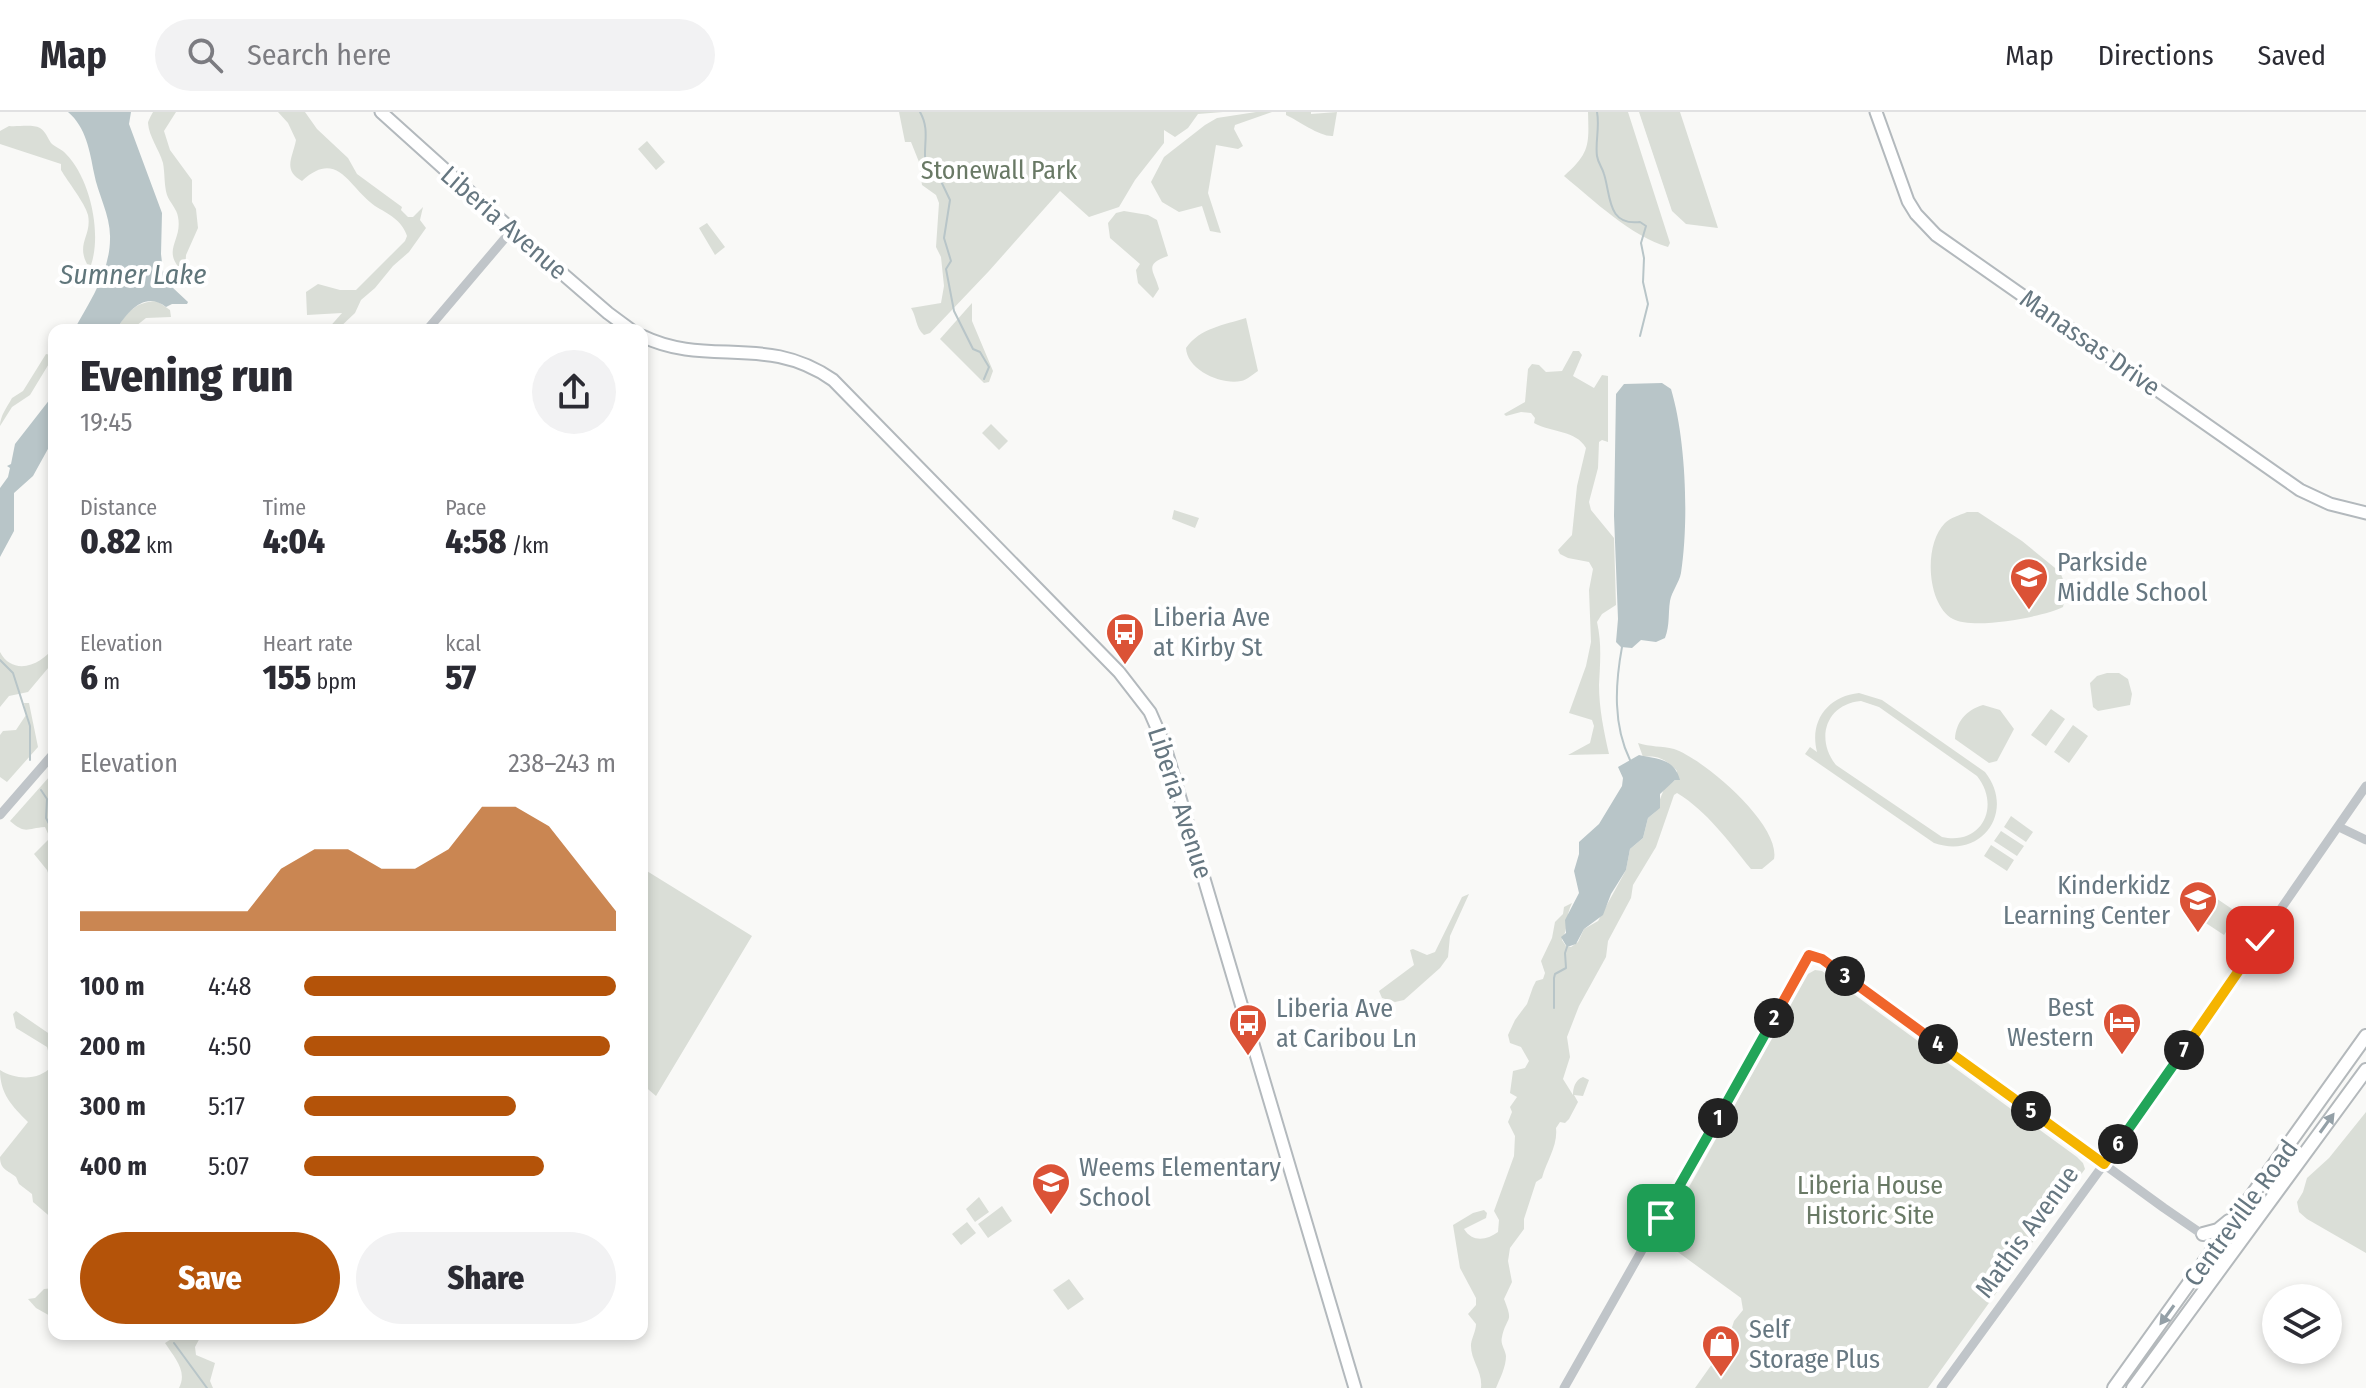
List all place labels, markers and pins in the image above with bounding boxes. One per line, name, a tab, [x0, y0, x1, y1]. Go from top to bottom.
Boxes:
place label: Parkside Middle School	[2057, 547, 2208, 608]
school or university icon: Parkside Middle School	[2008, 556, 2050, 611]
place label: Liberia Ave at Kirby St	[1153, 602, 1270, 663]
bus stop icon: Liberia Ave at Kirby St	[1104, 611, 1146, 666]
place label: Kinderkidz Learning Center	[2003, 870, 2170, 931]
school or university icon: Kinderkidz Learning Center	[2177, 879, 2219, 934]
pin	[2226, 906, 2294, 974]
pin: 3	[1825, 956, 1865, 996]
place label: Best Western	[2007, 992, 2094, 1053]
place label: Liberia Ave at Caribou Ln	[1276, 993, 1417, 1054]
pin: 2	[1754, 998, 1794, 1038]
hotel icon: Best Western	[2101, 1001, 2143, 1056]
bus stop icon: Liberia Ave at Caribou Ln	[1227, 1002, 1269, 1057]
pin: 4	[1918, 1024, 1958, 1064]
pin: 7	[2164, 1030, 2204, 1070]
pin: 5	[2011, 1091, 2051, 1131]
pin: 1	[1698, 1098, 1738, 1138]
pin: 6	[2098, 1124, 2138, 1164]
place label: Weems Elementary School	[1079, 1152, 1281, 1213]
school or university icon: Weems Elementary School	[1030, 1161, 1072, 1216]
pin	[1627, 1184, 1695, 1252]
place label: Self Storage Plus	[1749, 1314, 1880, 1375]
shop icon: Self Storage Plus	[1700, 1323, 1742, 1378]

